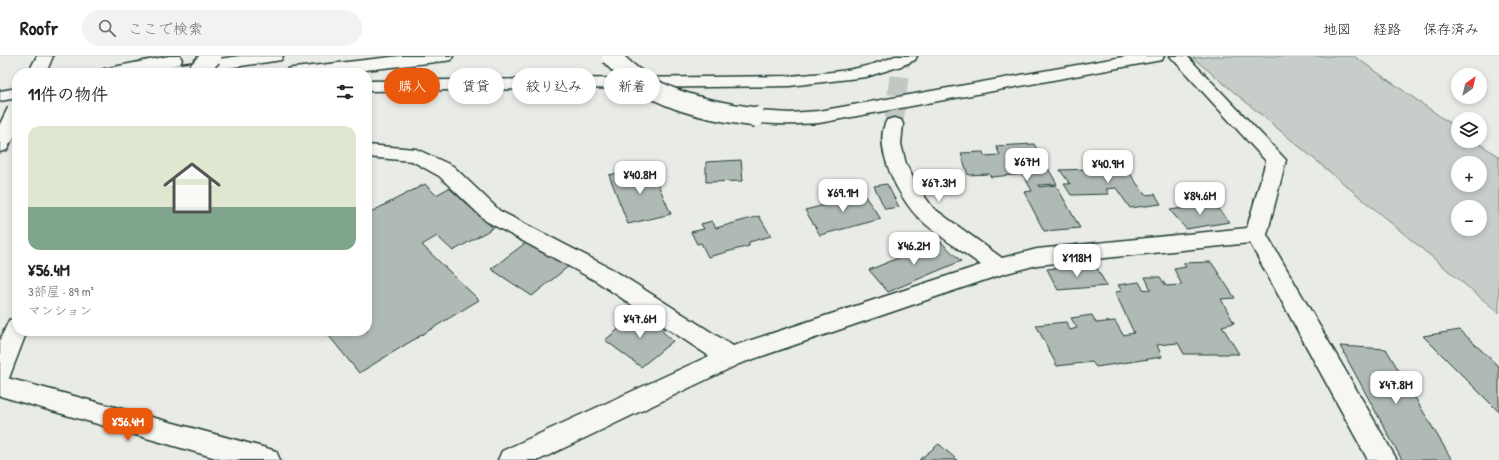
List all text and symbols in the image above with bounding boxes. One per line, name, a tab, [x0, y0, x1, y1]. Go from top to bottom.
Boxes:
search box	[82, 10, 362, 46]
text: Roofr	[20, 15, 58, 41]
icon: search	[96, 17, 118, 39]
text: ここで検索	[128, 18, 203, 39]
text: 地図	[1323, 19, 1351, 38]
text: 経路	[1373, 19, 1401, 38]
text: 保存済み	[1423, 19, 1479, 38]
chip: 購入	[384, 68, 440, 104]
chip: 賃貸	[448, 68, 504, 104]
chip: 絞り込み	[512, 68, 596, 104]
chip: 新着	[604, 68, 660, 104]
north arrow	[1451, 68, 1487, 104]
map controls	[1451, 68, 1487, 236]
icon: filters	[334, 81, 356, 103]
text: 11件の物件	[28, 82, 108, 105]
button: layers	[1451, 112, 1487, 148]
pin: ¥67M	[1003, 148, 1051, 182]
pin: ¥40.9M	[1075, 150, 1141, 184]
icon: home	[156, 152, 228, 224]
text: ¥67M	[1014, 152, 1040, 170]
text: ¥40.9M	[1092, 154, 1124, 172]
button: +	[1451, 156, 1487, 192]
pin: ¥40.8M	[607, 161, 673, 195]
text: ¥40.8M	[624, 165, 656, 183]
pin: ¥67.3M	[906, 169, 972, 203]
text: ¥67.3M	[922, 173, 956, 191]
pin: ¥69.1M	[810, 179, 876, 213]
pin: ¥84.6M	[1167, 182, 1233, 216]
text: ¥69.1M	[827, 183, 859, 201]
text: ¥84.6M	[1184, 186, 1216, 204]
button: −	[1451, 200, 1487, 236]
pin: ¥46.2M	[881, 232, 947, 266]
text: ¥46.2M	[898, 236, 930, 254]
pin: ¥118M	[1049, 244, 1105, 278]
text: ¥118M	[1063, 248, 1091, 266]
text: ¥56.4M	[28, 258, 70, 281]
text: 3部屋 · 89 m²	[28, 282, 94, 300]
text: マンション	[28, 301, 92, 319]
pin: ¥47.6M	[607, 305, 673, 339]
text: ¥47.6M	[623, 309, 657, 327]
pin: ¥47.8M	[1363, 371, 1429, 405]
text: ¥47.8M	[1379, 375, 1413, 393]
pin: ¥56.4M	[95, 408, 161, 442]
text: ¥56.4M	[112, 412, 144, 430]

